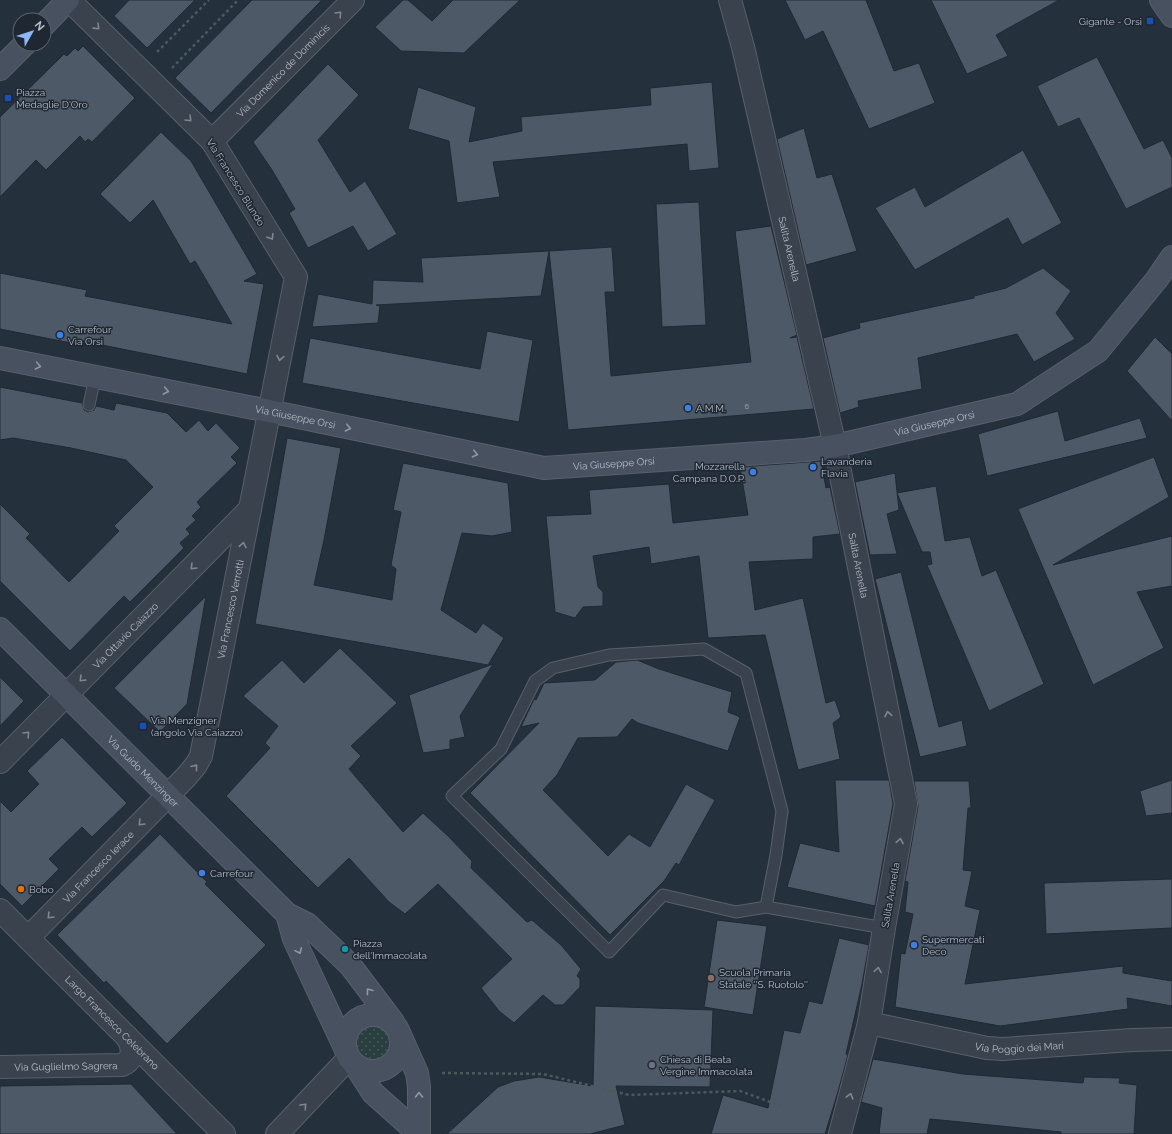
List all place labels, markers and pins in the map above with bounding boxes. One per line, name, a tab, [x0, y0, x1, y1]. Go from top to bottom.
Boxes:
place label: Gigante - Orsi	[1079, 16, 1142, 27]
marker: Gigante - Orsi	[1145, 16, 1155, 26]
place label: Piazza Medaglie D'Oro	[16, 87, 88, 110]
marker: Piazza Medaglie D'Oro	[3, 93, 13, 103]
place label: Carrefour Via Orsi	[68, 324, 112, 347]
marker: Carrefour Via Orsi	[55, 330, 65, 340]
marker: A.M.M.	[683, 403, 693, 413]
place label: A.M.M.	[696, 403, 726, 414]
place label: Lavanderia Flavia	[821, 456, 872, 479]
place label: Mozzarella Campana D.O.P.	[673, 461, 745, 484]
marker: Lavanderia Flavia	[808, 462, 818, 472]
marker: Mozzarella Campana D.O.P.	[748, 467, 758, 477]
place label: Via Menzigner (angolo Via Caiazzo)	[151, 715, 243, 738]
marker: Via Menzigner (angolo Via Caiazzo)	[138, 721, 148, 731]
marker: Carrefour	[197, 868, 207, 878]
place label: Carrefour	[210, 868, 254, 879]
marker: Bobo	[16, 884, 26, 894]
place label: Bobo	[29, 884, 54, 895]
place label: Supermercati Deco	[922, 934, 984, 957]
place label: Piazza dell'Immacolata	[353, 938, 427, 961]
marker: Supermercati Deco	[909, 940, 919, 950]
marker: Piazza dell'Immacolata	[340, 944, 350, 954]
place label: Scuola Primaria Statale ''S. Ruotolo''	[719, 967, 808, 990]
marker: Scuola Primaria Statale ''S. Ruotolo''	[706, 973, 716, 983]
place label: Chiesa di Beata Vergine Immacolata	[660, 1054, 753, 1077]
marker: Chiesa di Beata Vergine Immacolata	[647, 1060, 657, 1070]

